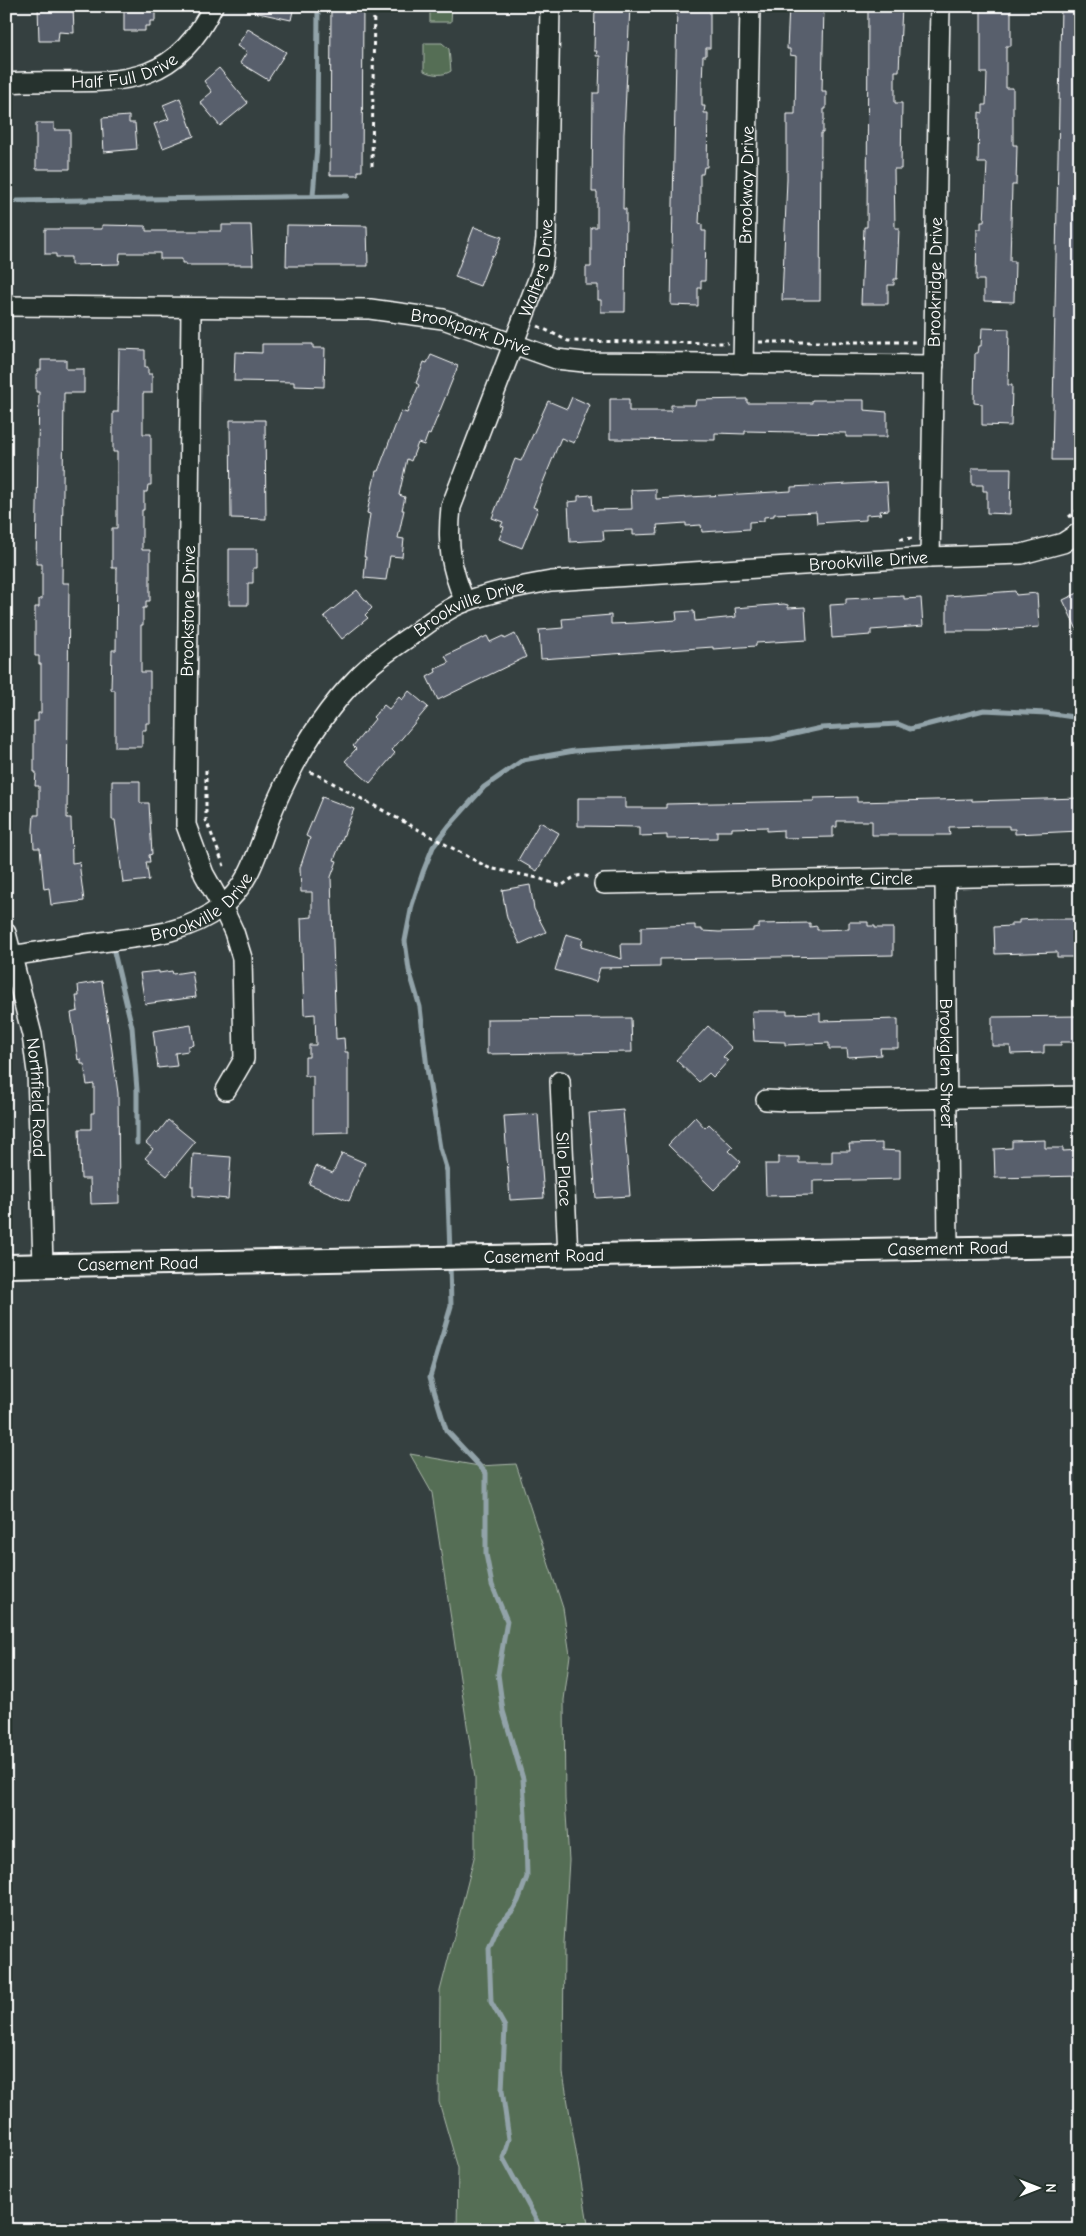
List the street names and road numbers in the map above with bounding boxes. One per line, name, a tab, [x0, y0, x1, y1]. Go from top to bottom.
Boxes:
street label: Half Full Drive	[71, 49, 182, 93]
street label: Brookway Drive	[735, 126, 759, 244]
street label: Brookridge Drive	[924, 217, 947, 347]
street label: Walters Drive	[515, 219, 557, 320]
street label: Brookpark Drive	[409, 305, 534, 360]
street label: Brookstone Drive	[177, 545, 200, 677]
street label: Brookville Drive	[808, 547, 928, 576]
street label: Brookville Drive	[410, 576, 526, 641]
street label: Brookpointe Circle	[771, 868, 913, 892]
street label: Brookville Drive	[149, 869, 257, 946]
street label: Brookglen Street	[935, 998, 957, 1128]
street label: Northfield Road	[21, 1036, 50, 1158]
street label: Silo Place	[551, 1131, 576, 1207]
street label: Casement Road	[887, 1237, 1008, 1261]
street label: Casement Road	[483, 1245, 604, 1268]
street label: Casement Road	[77, 1252, 199, 1276]

